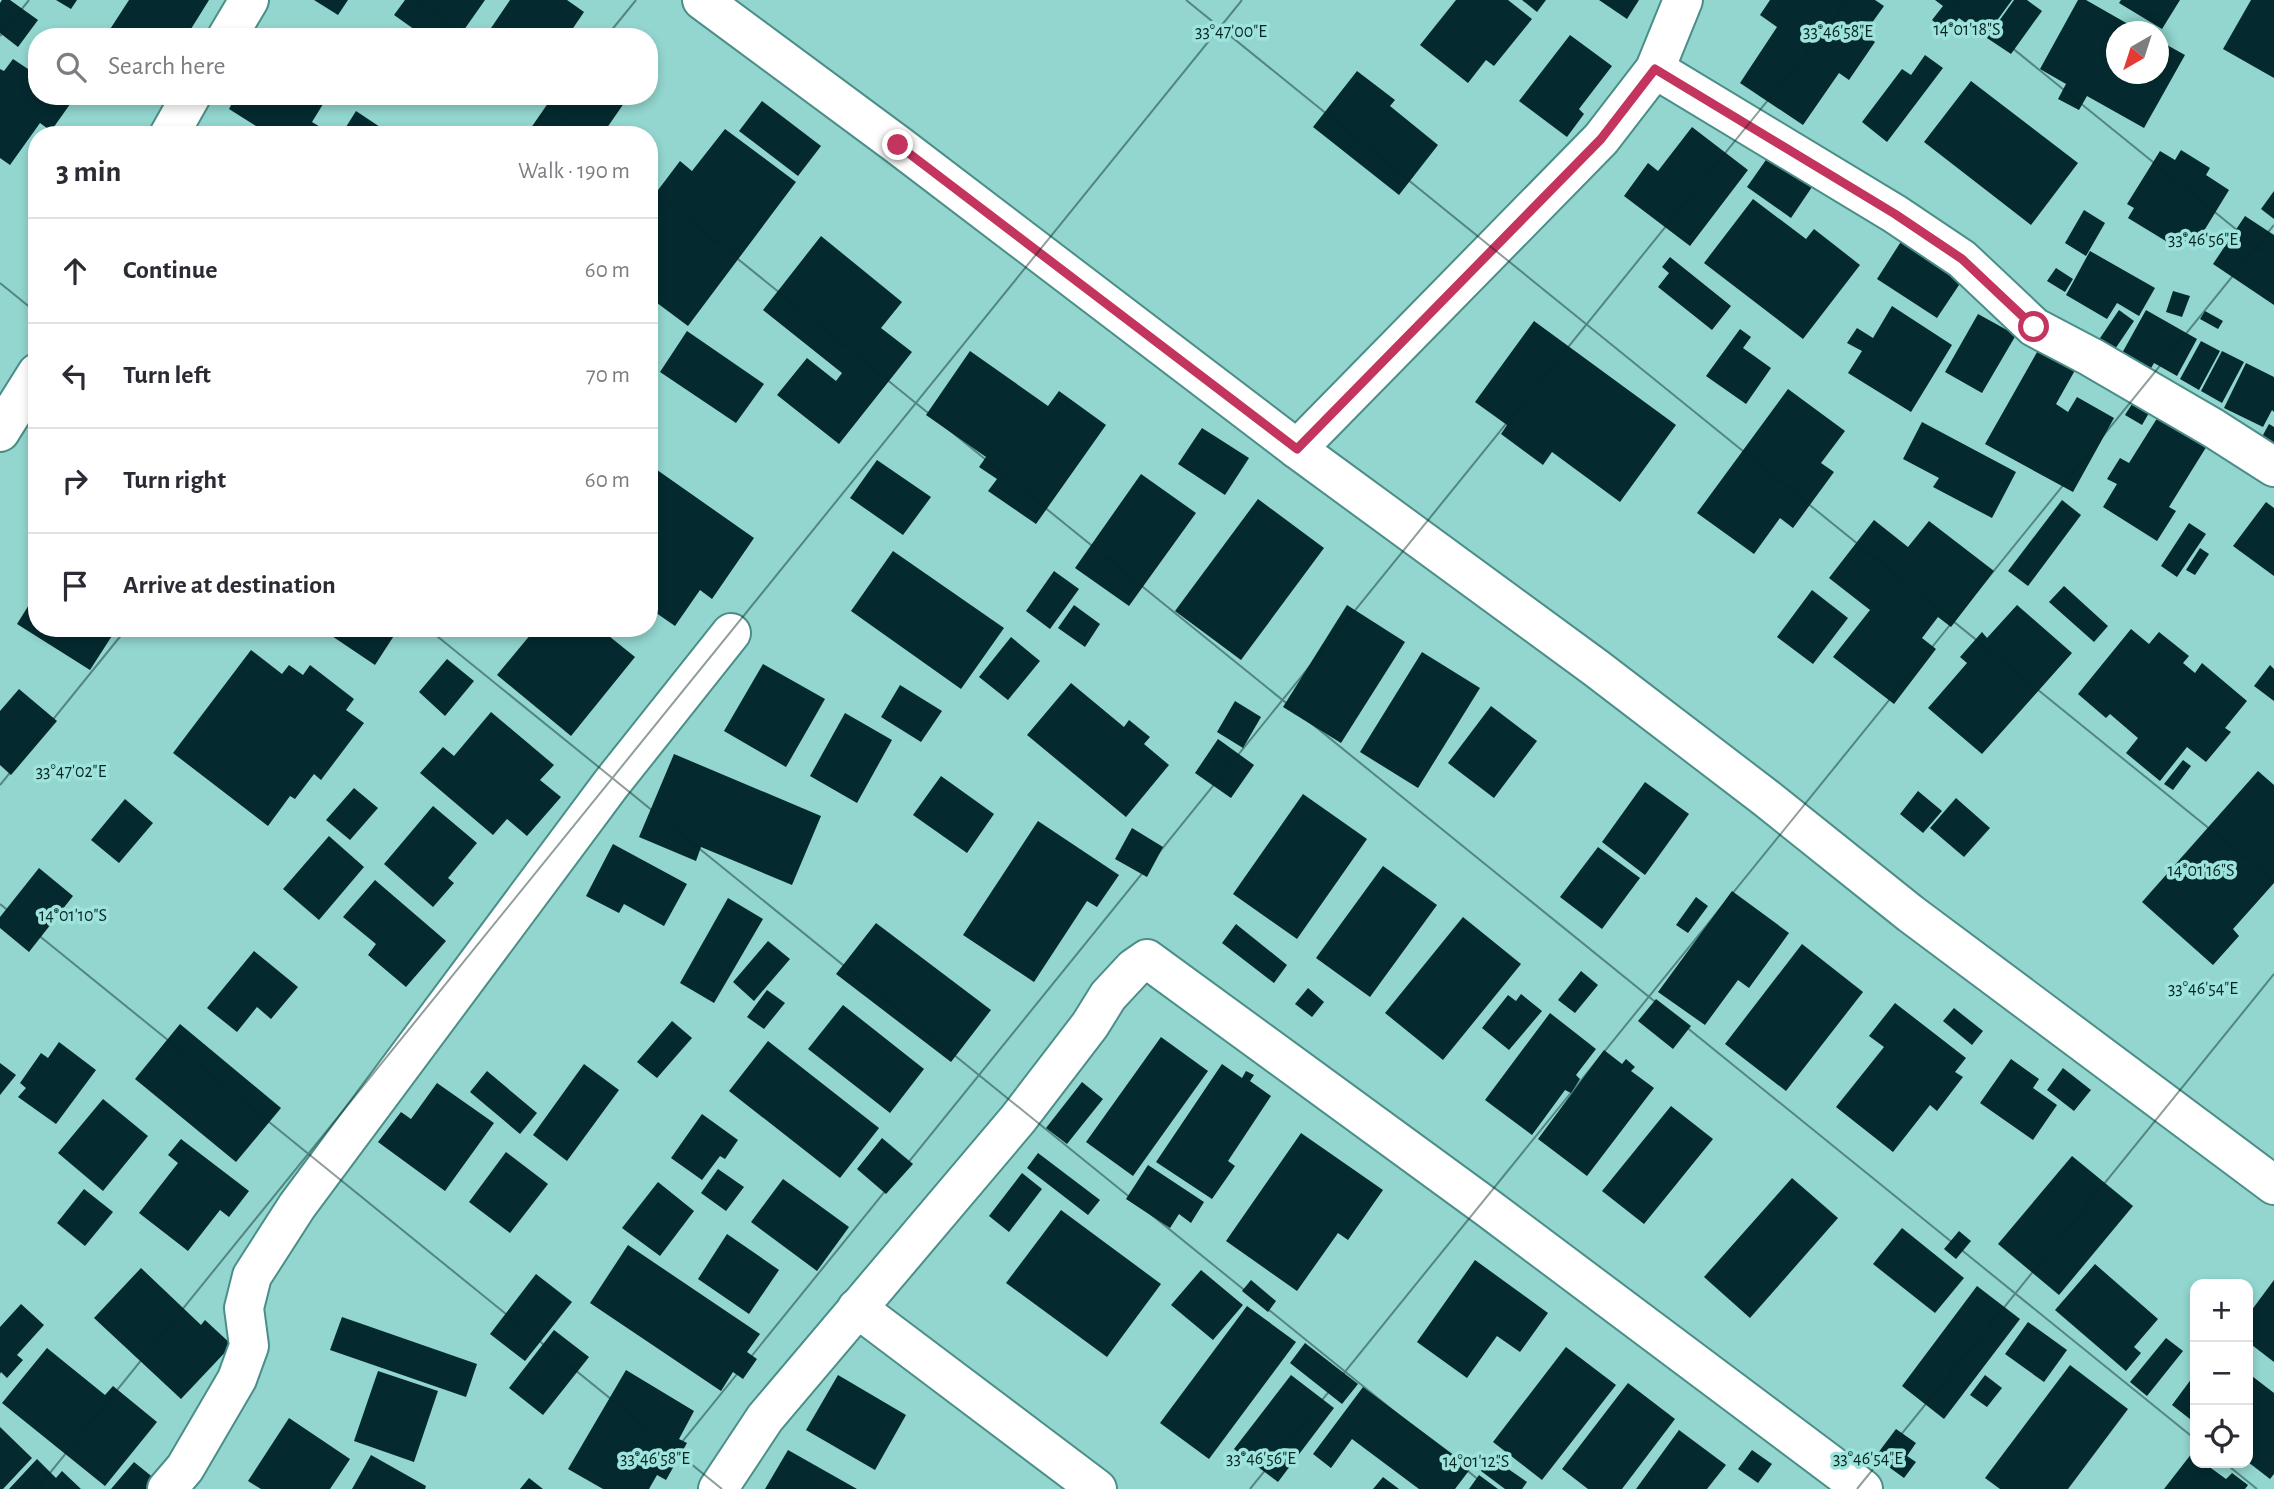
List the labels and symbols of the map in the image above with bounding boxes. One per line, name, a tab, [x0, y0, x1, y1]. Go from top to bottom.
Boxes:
text: 14°01'18"S	[1933, 21, 2001, 39]
north arrow	[2106, 21, 2169, 84]
text: 33°47'00"E	[1195, 23, 1267, 41]
text: 33°46'58"E	[1803, 23, 1873, 41]
route end	[882, 129, 913, 160]
text: 33°46'56"E	[2168, 231, 2238, 249]
route start	[2018, 311, 2049, 342]
text: 33°47'02"E	[36, 763, 107, 781]
text: 14°01'16"S	[2168, 862, 2235, 880]
text: 14°01'10"S	[39, 907, 107, 925]
text: 33°46'54"E	[2168, 980, 2238, 998]
text: 33°46'58"E	[620, 1450, 690, 1468]
text: 33°46'56"E	[1226, 1450, 1296, 1468]
text: 33°46'54"E	[1833, 1450, 1903, 1468]
text: 14°01'12"S	[1443, 1453, 1509, 1471]

